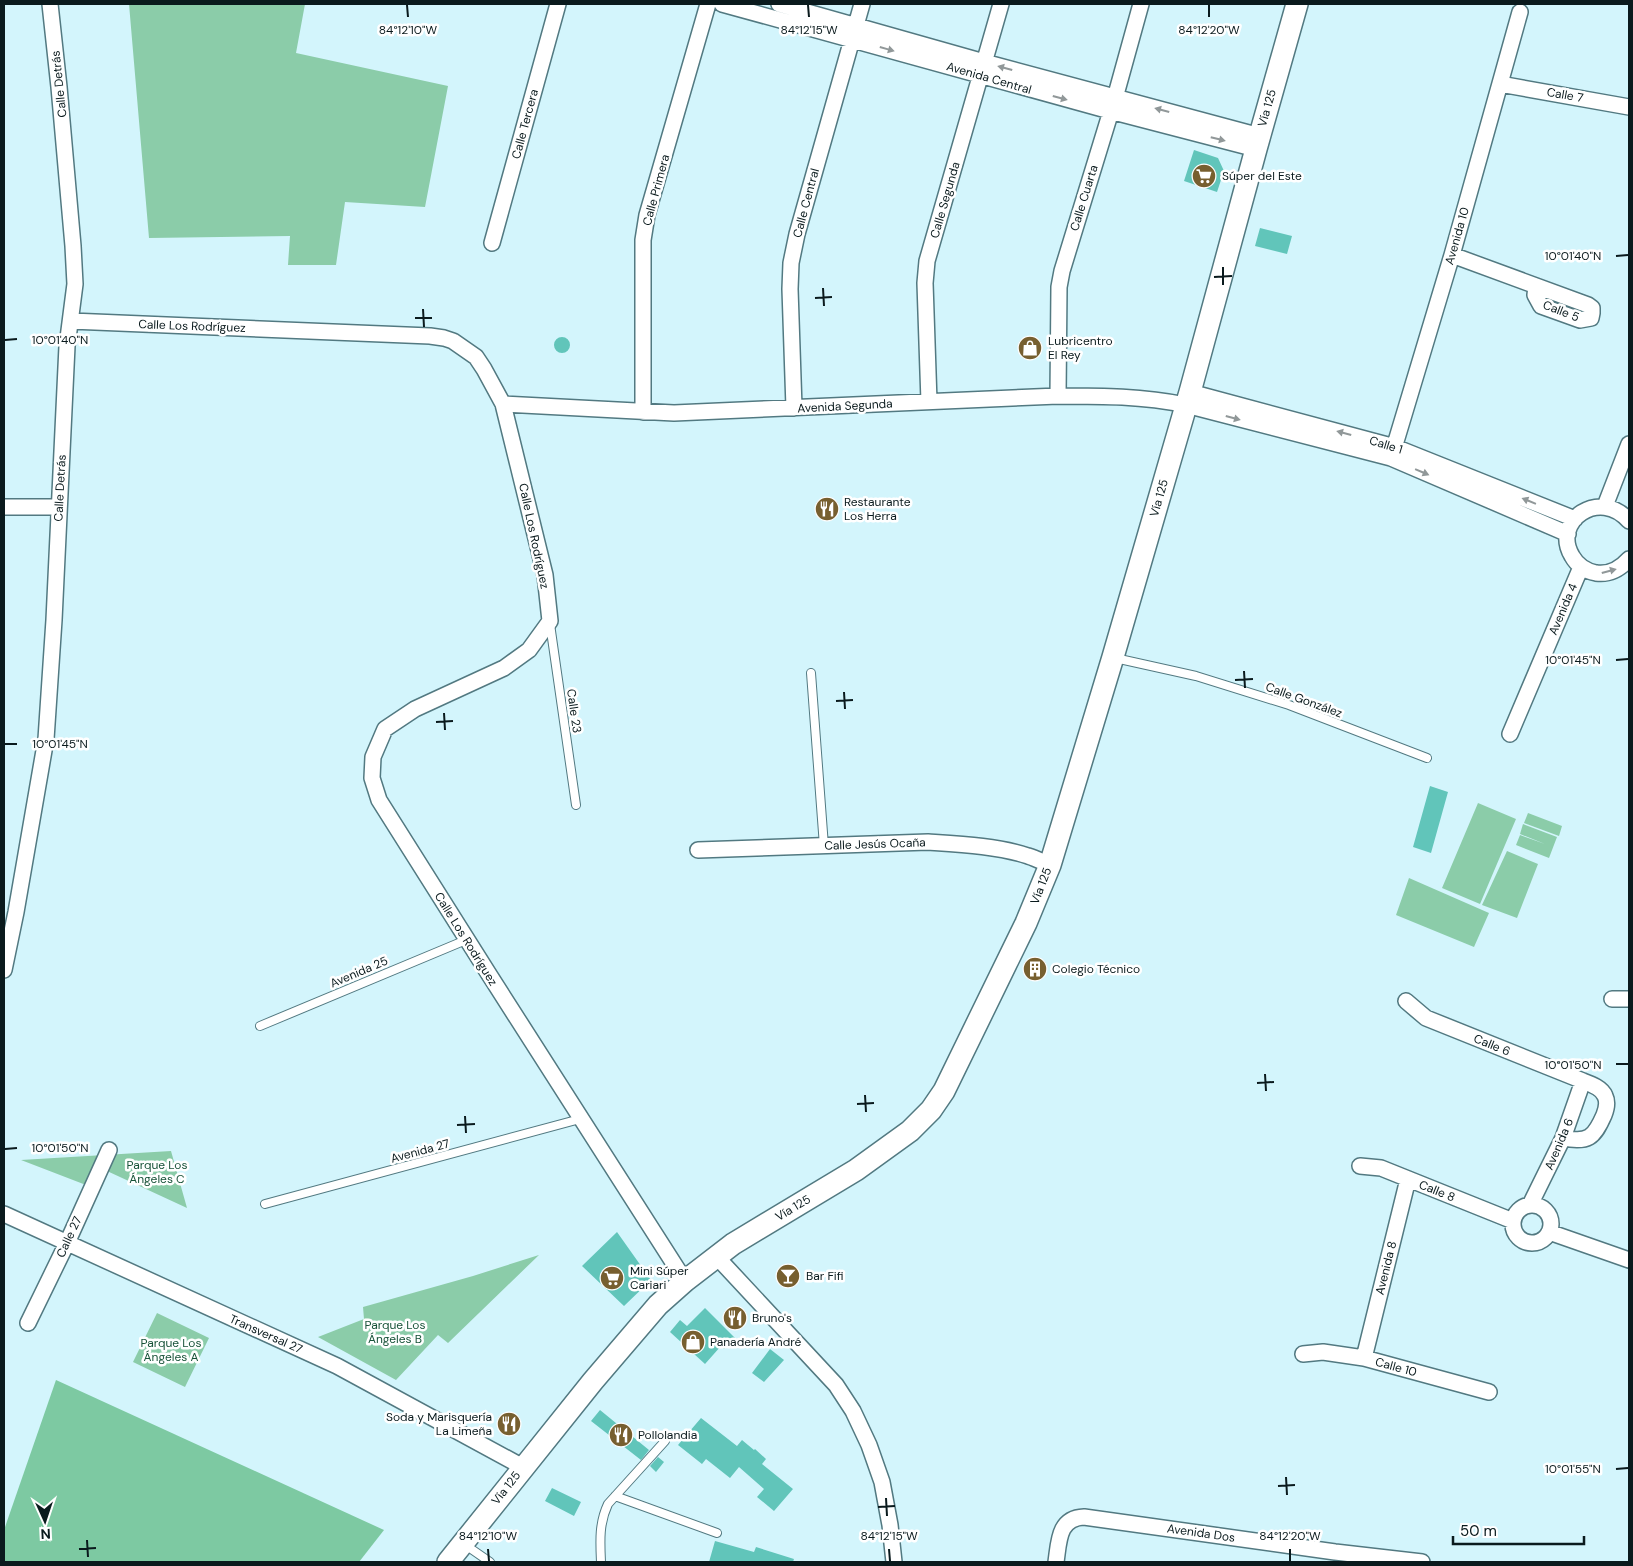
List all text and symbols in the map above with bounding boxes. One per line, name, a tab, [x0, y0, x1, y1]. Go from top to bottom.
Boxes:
text: 84°12'10"W	[379, 22, 438, 38]
text: 84°12'15"W	[780, 22, 838, 38]
text: 84°12'20"W	[1178, 22, 1240, 38]
one-way arrow	[880, 45, 895, 53]
street label: Calle Detrás	[48, 50, 70, 118]
street label: Avenida Central	[945, 58, 1033, 98]
one-way arrow	[997, 63, 1012, 71]
street label: Calle 7	[1545, 84, 1585, 106]
street label: Calle Tercera	[508, 87, 542, 161]
street label: Vía 125	[1254, 87, 1280, 129]
one-way arrow	[1053, 94, 1068, 102]
one-way arrow	[1154, 106, 1169, 114]
one-way arrow	[1210, 135, 1225, 143]
street label: Calle Primera	[639, 153, 673, 227]
street label: Calle Segunda	[926, 160, 964, 240]
street label: Calle Cuarta	[1066, 163, 1102, 233]
supermarket icon: Súper del Este	[1191, 163, 1217, 189]
street label: Calle Central	[789, 167, 823, 239]
place label: Súper del Este	[1222, 168, 1302, 184]
street label: Avenida 10	[1441, 205, 1473, 267]
text: 10°01'40"N	[1545, 248, 1601, 264]
street label: Calle 5	[1540, 297, 1582, 325]
street label: Calle Los Rodríguez	[138, 316, 246, 336]
text: 10°01'40"N	[32, 332, 88, 348]
place label: Lubricentro El Rey	[1048, 333, 1113, 363]
shop icon: Lubricentro El Rey	[1017, 335, 1043, 361]
street label: Avenida Segunda	[797, 396, 893, 416]
one-way arrow	[1225, 414, 1240, 422]
one-way arrow	[1337, 429, 1352, 437]
street label: Calle 1	[1367, 432, 1405, 458]
street label: Calle Detrás	[50, 454, 70, 522]
one-way arrow	[1415, 468, 1429, 476]
street label: Vía 125	[1146, 477, 1172, 519]
street label: Calle Los Rodríguez	[515, 482, 553, 590]
place label: Restaurante Los Herra	[844, 494, 911, 524]
restaurant icon: Restaurante Los Herra	[814, 496, 840, 522]
one-way arrow	[1522, 496, 1537, 504]
one-way arrow	[1602, 567, 1617, 575]
street label: Avenida 4	[1545, 581, 1581, 637]
text: 10°01'45"N	[1545, 652, 1601, 668]
street label: Calle González	[1263, 679, 1345, 721]
street label: Calle 23	[563, 688, 585, 734]
text: 10°01'45"N	[32, 736, 88, 752]
street label: Calle Jesús Ocaña	[824, 834, 926, 854]
street label: Vía 125	[1027, 865, 1055, 907]
street label: Calle Los Rodríguez	[431, 889, 501, 989]
street label: Avenida 25	[328, 953, 390, 991]
building icon: Colegio Técnico	[1022, 956, 1048, 982]
place label: Colegio Técnico	[1052, 961, 1140, 977]
street label: Calle 6	[1471, 1030, 1513, 1060]
text: 10°01'50"N	[1545, 1057, 1601, 1073]
street label: Avenida 6	[1541, 1116, 1577, 1172]
street label: Avenida 27	[389, 1135, 451, 1167]
text: 10°01'50"N	[32, 1140, 88, 1156]
park label: Parque Los Ángeles C	[126, 1157, 188, 1187]
street label: Calle 8	[1416, 1177, 1458, 1205]
street label: Vía 125	[772, 1191, 814, 1225]
street label: Calle 27	[53, 1214, 85, 1260]
street label: Avenida 8	[1372, 1240, 1400, 1296]
place label: Mini Súper Cariari	[630, 1263, 689, 1293]
bar icon: Bar Fifi	[775, 1263, 801, 1289]
supermarket icon: Mini Súper Cariari	[599, 1265, 625, 1291]
place label: Bar Fifi	[806, 1268, 844, 1284]
restaurant icon: Bruno's	[722, 1305, 748, 1331]
place label: Bruno's	[752, 1310, 792, 1326]
street label: Transversal 27	[227, 1311, 305, 1357]
park label: Parque Los Ángeles B	[364, 1317, 426, 1347]
shop icon: Panadería André	[680, 1329, 706, 1355]
place label: Panadería André	[710, 1334, 801, 1350]
park label: Parque Los Ángeles A	[140, 1335, 202, 1365]
street label: Calle 10	[1373, 1354, 1419, 1380]
place label: Soda y Marisquería La Limeña	[386, 1409, 492, 1439]
restaurant icon: Soda y Marisquería La Limeña	[496, 1411, 522, 1437]
restaurant icon: Pollolandia	[608, 1422, 634, 1448]
place label: Pollolandia	[638, 1427, 697, 1443]
text: 10°01'55"N	[1545, 1461, 1601, 1477]
street label: Vía 125	[488, 1468, 524, 1508]
north arrow	[20, 1496, 70, 1546]
scale bar	[1453, 1514, 1584, 1546]
street label: Avenida Dos	[1166, 1520, 1236, 1546]
text: 50 m	[1460, 1521, 1497, 1541]
text: N	[40, 1525, 51, 1543]
text: 84°12'10"W	[459, 1528, 518, 1544]
text: 84°12'15"W	[860, 1528, 918, 1544]
text: 84°12'20"W	[1259, 1528, 1321, 1544]

